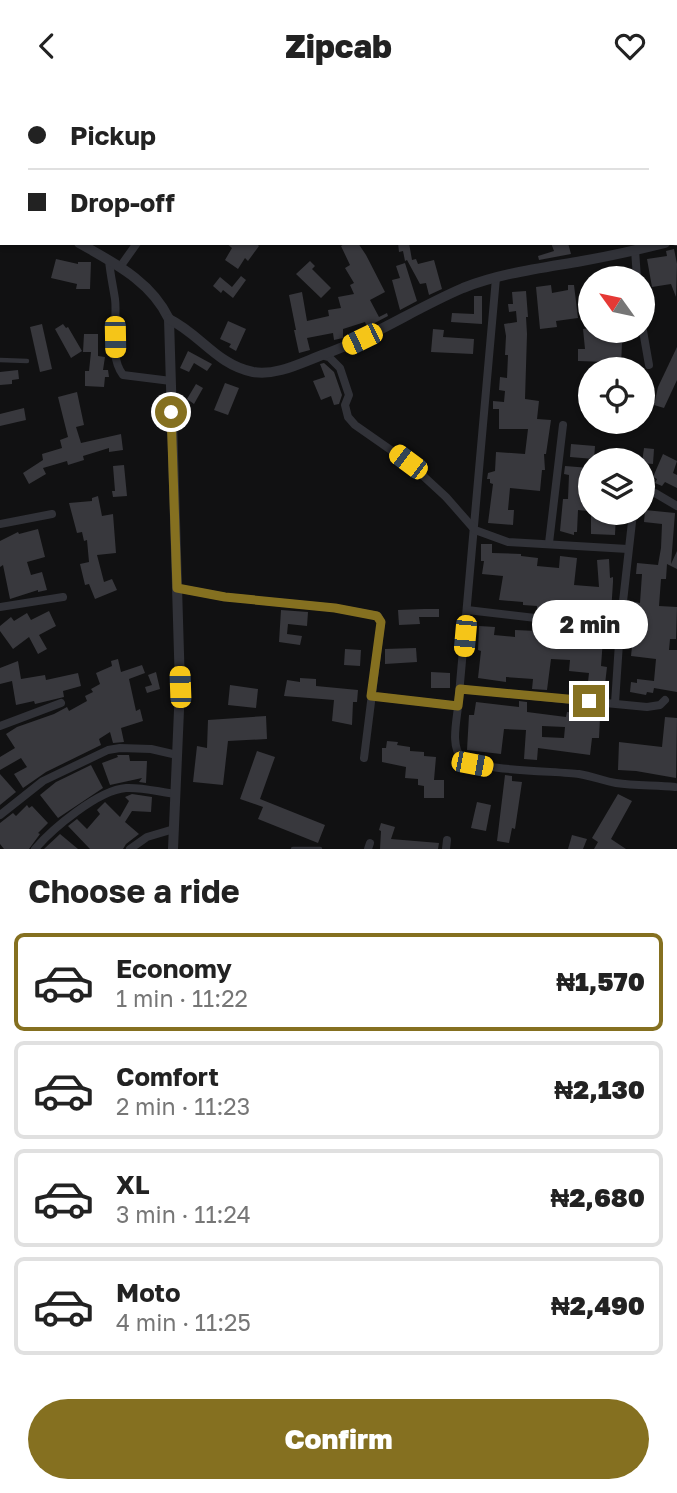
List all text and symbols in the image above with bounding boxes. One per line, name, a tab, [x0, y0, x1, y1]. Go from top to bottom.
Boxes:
icon: back	[28, 27, 66, 65]
text: Zipcab	[285, 27, 392, 65]
icon: heart	[611, 27, 649, 65]
text: Pickup	[70, 120, 156, 151]
text: Drop-off	[70, 187, 175, 218]
north arrow	[578, 266, 654, 343]
map controls	[578, 266, 655, 525]
car	[105, 316, 126, 358]
car	[339, 320, 386, 358]
button: locate	[578, 357, 655, 434]
route start	[155, 396, 187, 428]
car	[385, 441, 432, 483]
button: layers	[578, 448, 655, 525]
callout: 2 min	[531, 599, 647, 649]
text: 2 min	[560, 610, 620, 638]
car	[453, 614, 478, 658]
car	[169, 666, 192, 708]
route end	[573, 685, 605, 717]
car	[450, 750, 495, 778]
text: Choose a ride	[28, 872, 240, 910]
icon: car	[32, 951, 95, 1014]
text: Economy	[116, 953, 232, 984]
text: ₦1,570	[556, 966, 645, 997]
text: 1 min · 11:22	[116, 984, 248, 1012]
icon: car	[32, 1059, 95, 1122]
text: Comfort	[116, 1061, 219, 1092]
text: ₦2,130	[554, 1074, 645, 1105]
text: 2 min · 11:23	[116, 1092, 250, 1120]
icon: car	[32, 1167, 95, 1230]
text: XL	[116, 1169, 150, 1200]
text: ₦2,680	[550, 1182, 645, 1213]
text: 3 min · 11:24	[116, 1200, 251, 1228]
icon: car	[32, 1275, 95, 1338]
text: Moto	[116, 1277, 181, 1308]
text: ₦2,490	[551, 1290, 645, 1321]
text: 4 min · 11:25	[116, 1308, 251, 1336]
button: Confirm	[28, 1399, 649, 1479]

